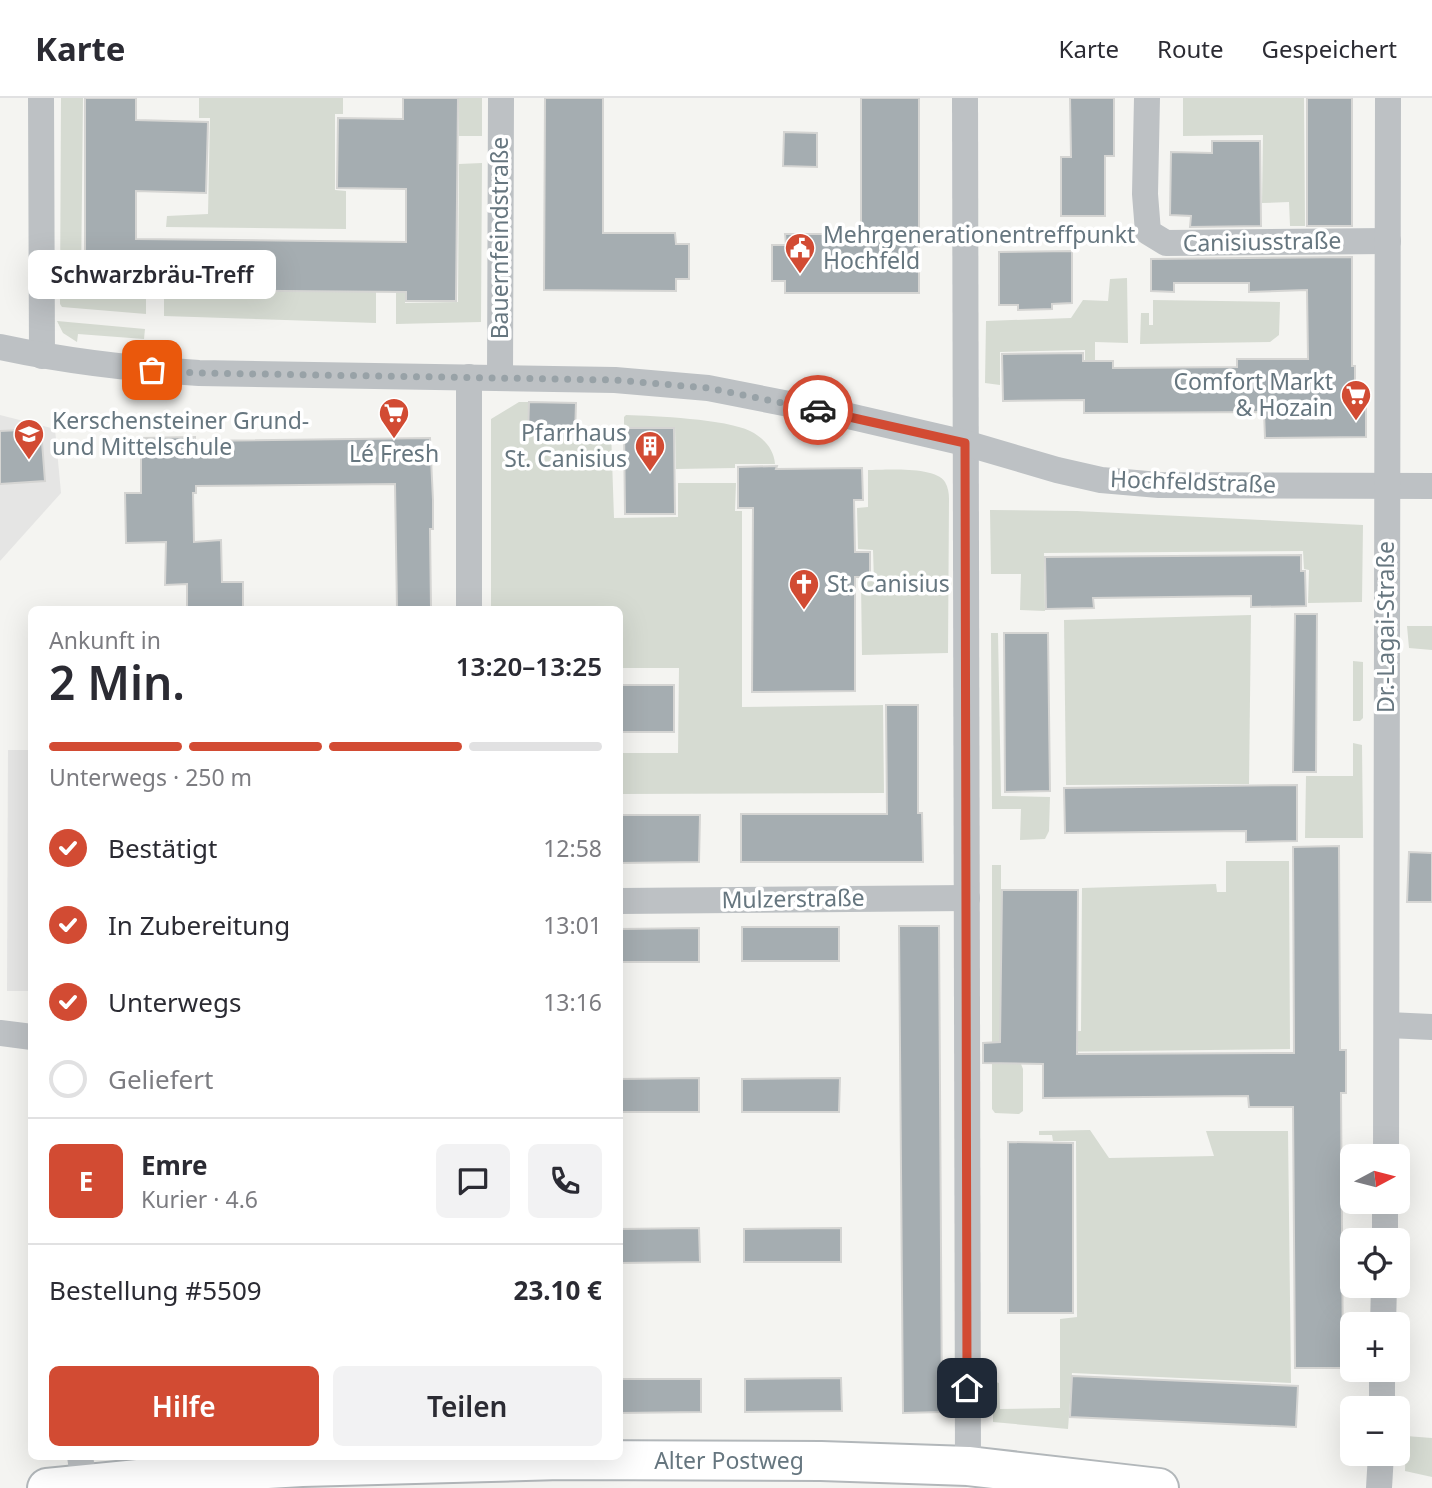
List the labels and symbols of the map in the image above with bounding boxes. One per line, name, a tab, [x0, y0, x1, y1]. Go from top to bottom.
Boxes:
street label: Bauernfeindstraße	[483, 137, 515, 339]
place label: Mehrgenerationentreffpunkt Hochfeld	[823, 218, 1135, 276]
street label: Canisiusstraße	[1182, 224, 1342, 258]
public building icon: Mehrgenerationentreffpunkt Hochfeld	[783, 231, 817, 275]
callout: Schwarzbräu-Treff	[28, 251, 276, 300]
pin	[122, 340, 182, 400]
place label: Comfort Markt & Hozain	[1174, 365, 1333, 423]
courier	[783, 375, 853, 445]
supermarket icon: Comfort Markt & Hozain	[1339, 378, 1373, 422]
supermarket icon: Lé Fresh	[377, 396, 411, 440]
place label: Kerschensteiner Grund- und Mittelschule	[52, 404, 309, 462]
place label: Pfarrhaus St. Canisius	[504, 416, 627, 474]
school or university icon: Kerschensteiner Grund- und Mittelschule	[12, 417, 46, 461]
building icon: Pfarrhaus St. Canisius	[633, 429, 667, 473]
place label: Lé Fresh	[349, 437, 439, 469]
street label: Hochfeldstraße	[1110, 462, 1277, 500]
street label: Dr.-Lagai-Straße	[1369, 541, 1401, 713]
church icon: St. Canisius	[787, 567, 821, 611]
place label: St. Canisius	[827, 567, 950, 599]
street label: Mulzerstraße	[721, 881, 865, 915]
north arrow	[1340, 1144, 1410, 1214]
pin	[937, 1358, 997, 1418]
street label: Alter Postweg	[654, 1444, 804, 1476]

